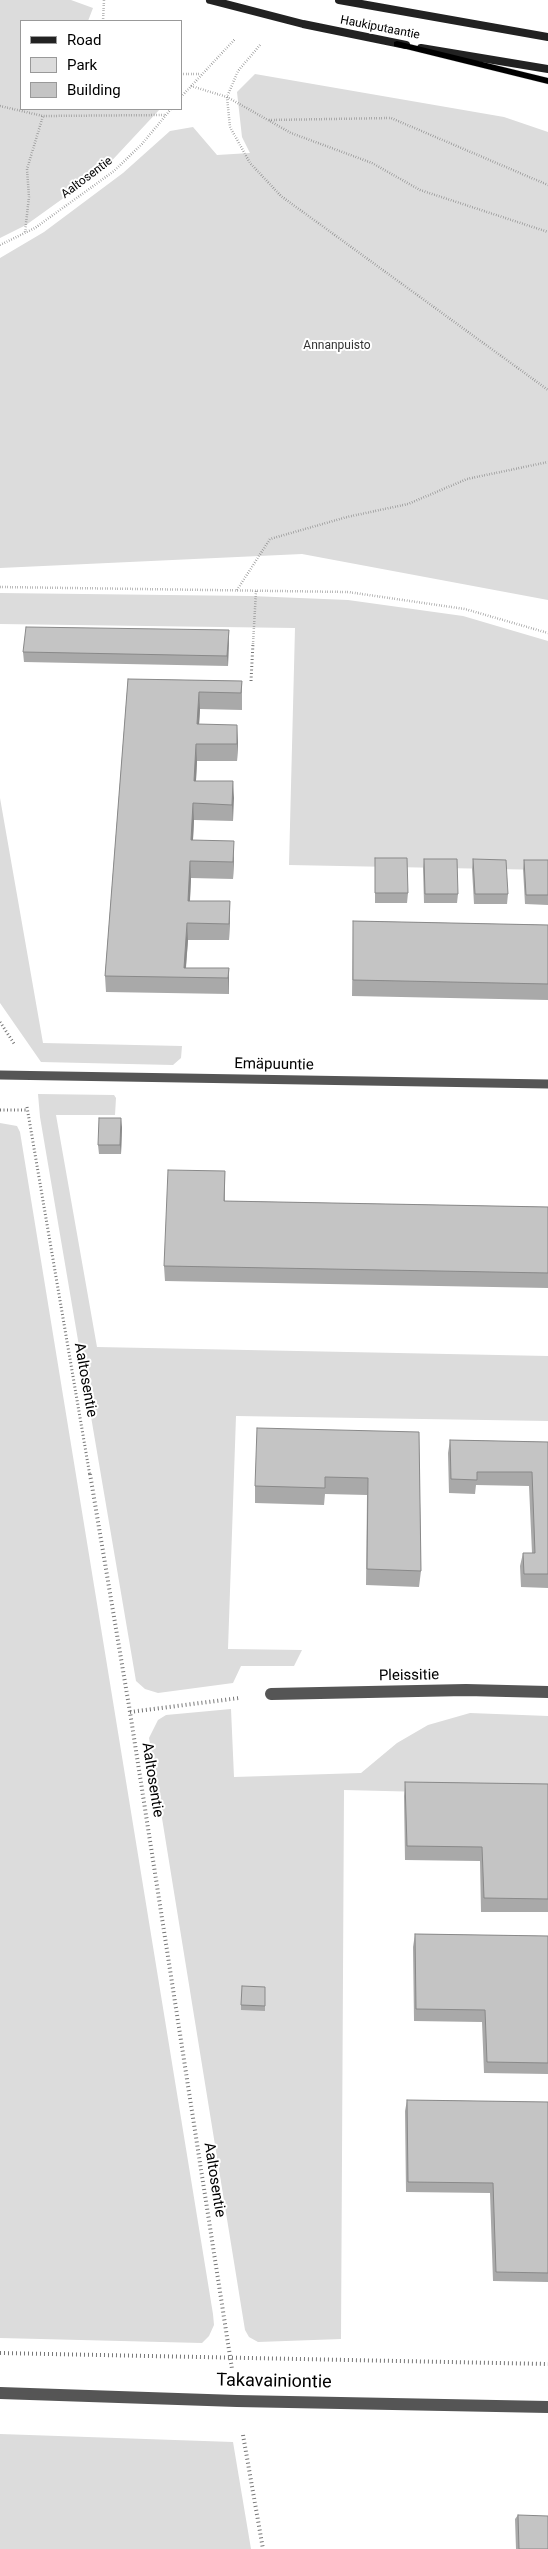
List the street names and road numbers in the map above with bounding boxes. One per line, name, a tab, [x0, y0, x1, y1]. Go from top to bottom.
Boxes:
street label: Haukiputaantie	[339, 13, 421, 43]
street label: Aaltosentie	[59, 154, 115, 202]
street label: Emäpuuntie	[234, 1055, 314, 1075]
street label: Aaltosentie	[70, 1341, 100, 1419]
street label: Pleissitie	[379, 1666, 439, 1686]
street label: Aaltosentie	[137, 1741, 167, 1819]
street label: Aaltosentie	[199, 2141, 229, 2219]
street label: Takavainiontie	[216, 2370, 332, 2394]

